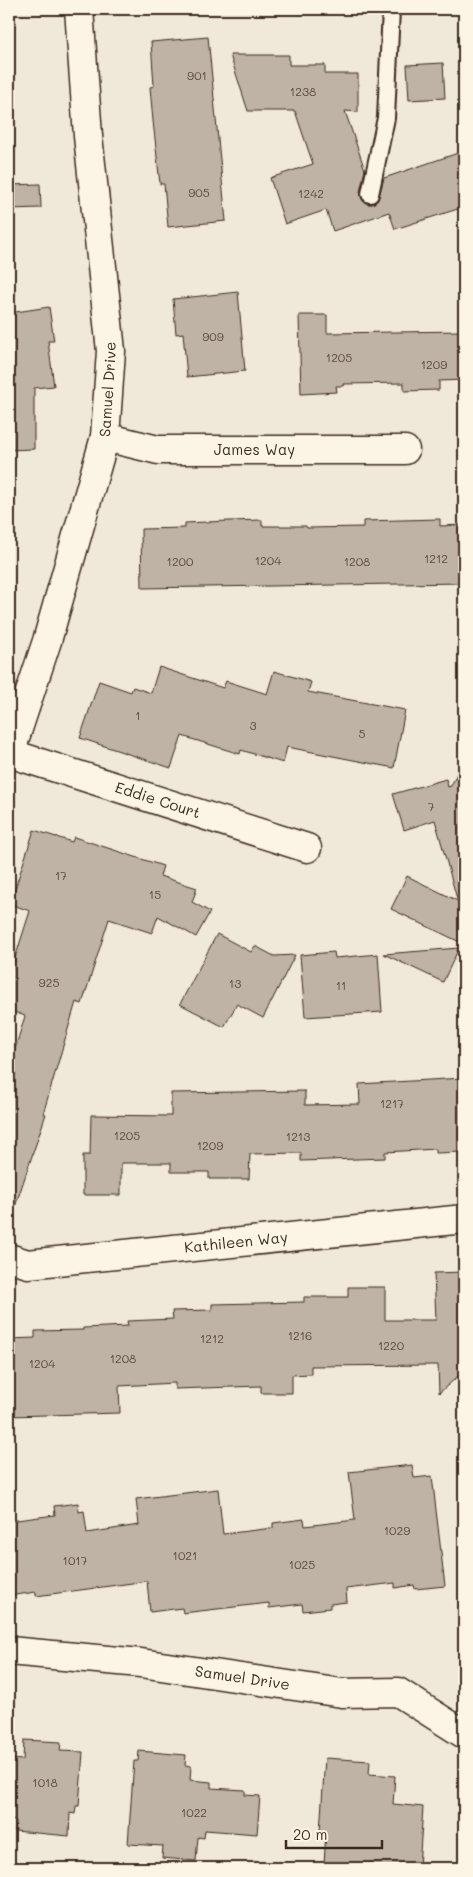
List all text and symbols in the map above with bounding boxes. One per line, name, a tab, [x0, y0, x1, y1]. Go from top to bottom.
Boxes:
house number: 901	[187, 67, 207, 83]
house number: 1238	[290, 83, 316, 99]
house number: 905	[188, 184, 210, 200]
house number: 1242	[298, 185, 324, 201]
house number: 909	[202, 328, 224, 344]
street label: Samuel Drive	[94, 341, 120, 438]
house number: 1205	[326, 349, 352, 365]
house number: 1209	[421, 356, 447, 372]
street label: James Way	[214, 439, 295, 459]
house number: 1212	[424, 550, 448, 566]
house number: 1204	[255, 552, 281, 568]
house number: 1200	[167, 553, 194, 569]
house number: 1208	[344, 553, 370, 569]
house number: 1	[135, 707, 141, 723]
house number: 3	[249, 717, 257, 733]
house number: 5	[359, 725, 366, 741]
street label: Eddie Court	[113, 776, 203, 822]
house number: 7	[428, 798, 435, 814]
house number: 17	[55, 867, 67, 883]
house number: 15	[149, 886, 161, 902]
house number: 925	[39, 974, 59, 990]
house number: 13	[229, 975, 241, 991]
house number: 11	[336, 977, 346, 993]
house number: 1217	[380, 1095, 404, 1111]
house number: 1205	[114, 1127, 140, 1143]
house number: 1213	[286, 1128, 310, 1144]
house number: 1209	[197, 1137, 223, 1153]
street label: Kathileen Way	[183, 1226, 289, 1257]
house number: 1216	[288, 1327, 312, 1343]
house number: 1212	[200, 1330, 224, 1346]
house number: 1220	[378, 1337, 405, 1353]
house number: 1208	[110, 1350, 136, 1366]
house number: 1204	[29, 1355, 55, 1371]
house number: 1029	[384, 1522, 410, 1538]
house number: 1021	[173, 1547, 197, 1563]
house number: 1017	[63, 1552, 88, 1568]
house number: 1025	[289, 1556, 315, 1572]
street label: Samuel Drive	[194, 1660, 291, 1694]
house number: 1018	[32, 1774, 58, 1790]
house number: 1022	[181, 1804, 207, 1820]
scale bar	[286, 1817, 382, 1849]
text: 20 m	[293, 1824, 327, 1844]

